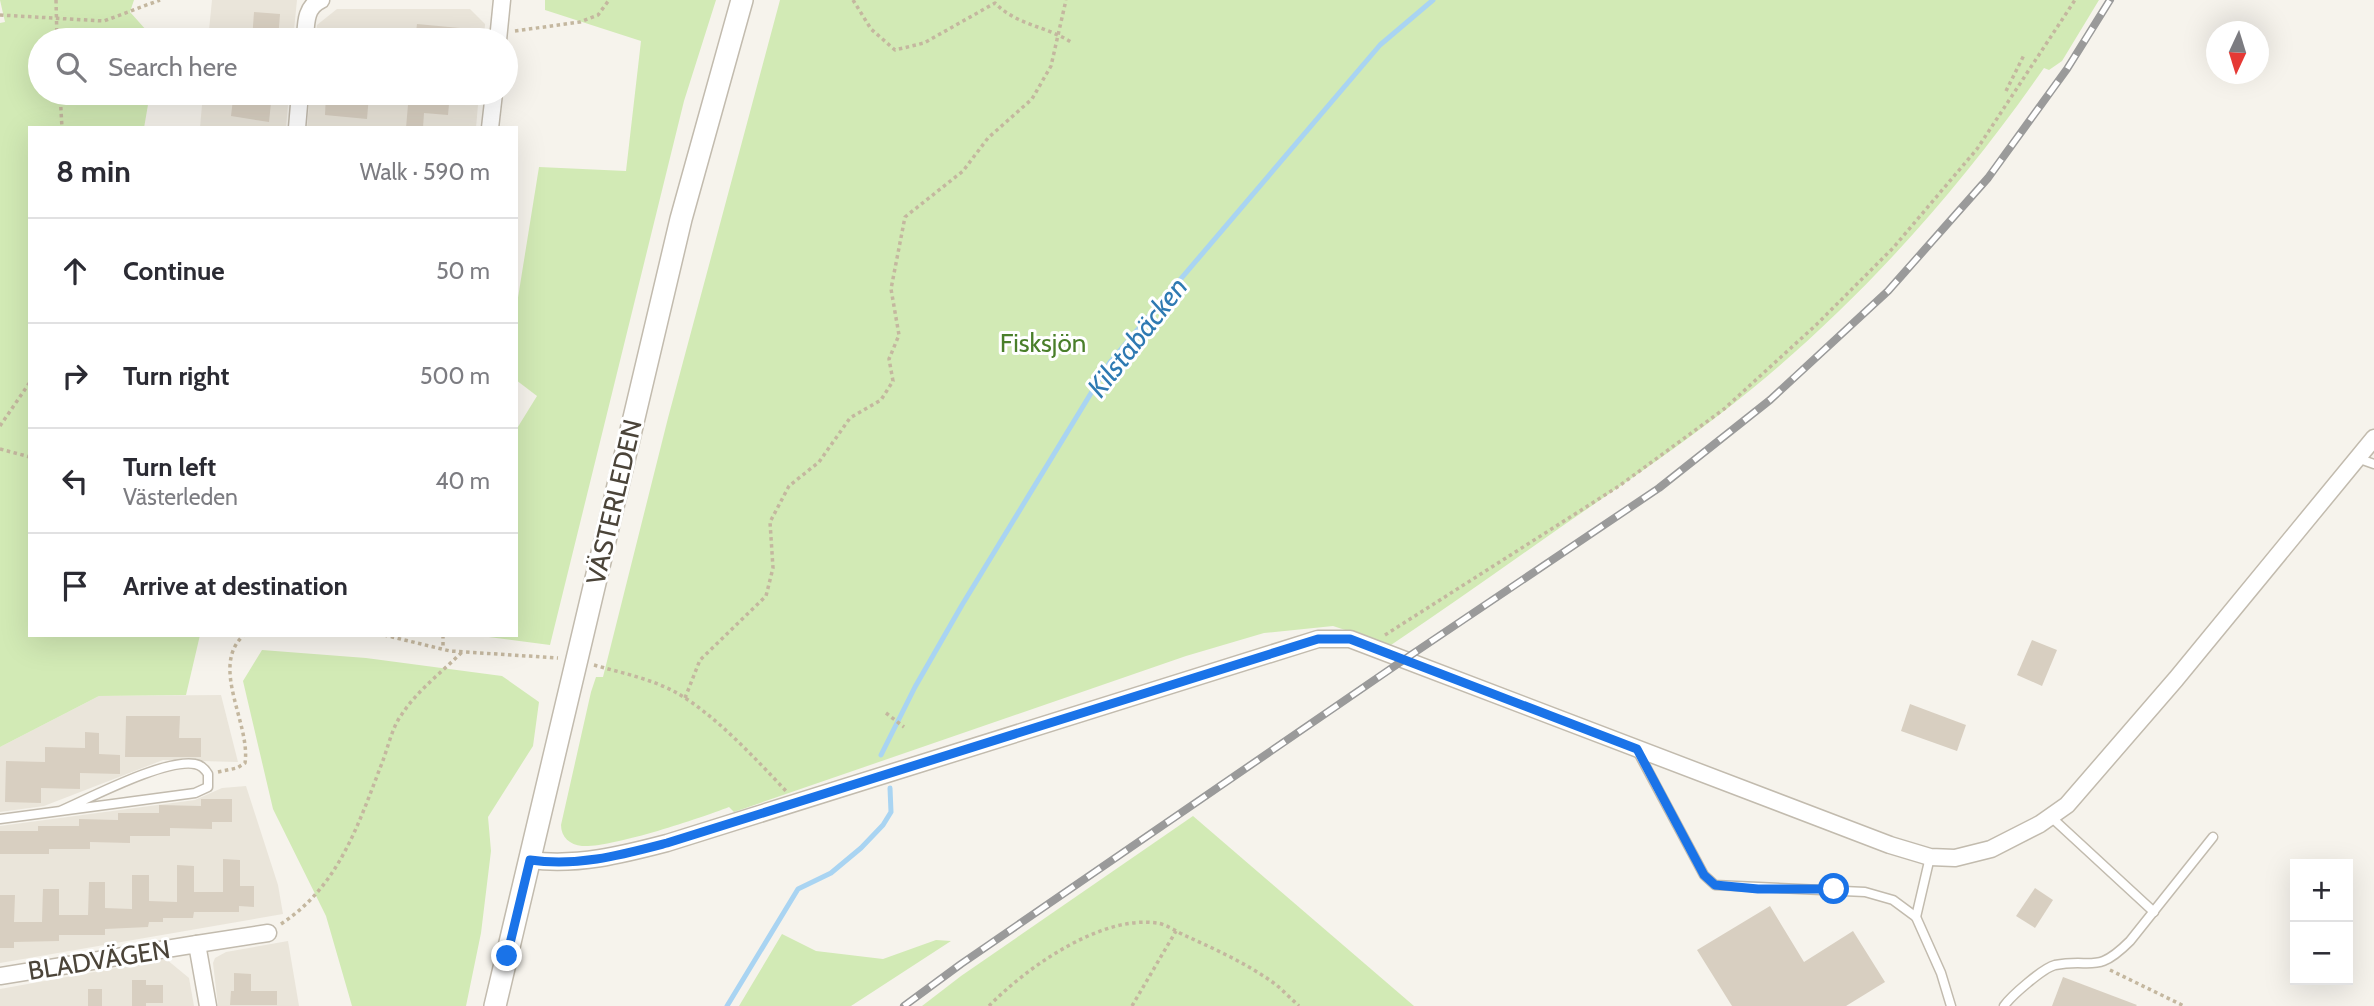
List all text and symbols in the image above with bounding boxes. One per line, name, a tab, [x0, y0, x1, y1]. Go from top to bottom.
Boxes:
north arrow	[2206, 21, 2269, 84]
search box	[28, 28, 518, 105]
icon: search	[52, 48, 90, 86]
text: Search here	[108, 51, 237, 83]
text: 8 min	[56, 153, 131, 190]
text: Walk · 590 m	[360, 158, 490, 186]
icon: ahead	[56, 252, 94, 290]
text: Continue	[123, 255, 225, 287]
text: 50 m	[436, 257, 490, 285]
water label: Kilstabäcken	[1080, 270, 1194, 404]
park label: Fisksjön	[1000, 327, 1086, 359]
icon: right	[56, 357, 94, 395]
text: Turn right	[123, 360, 229, 392]
text: 500 m	[420, 362, 490, 390]
street label: VÄSTERLEDEN	[579, 416, 649, 588]
text: Turn left	[123, 451, 216, 483]
icon: left	[56, 462, 94, 500]
text: 40 m	[435, 467, 490, 495]
text: Västerleden	[123, 483, 238, 511]
icon: arrive	[56, 567, 94, 605]
text: Arrive at destination	[123, 570, 348, 602]
map controls	[2290, 859, 2353, 985]
button: +	[2290, 859, 2353, 922]
route start	[1818, 873, 1849, 904]
button: −	[2290, 922, 2353, 985]
street label: BLADVÄGEN	[26, 933, 172, 987]
route end	[491, 940, 522, 971]

